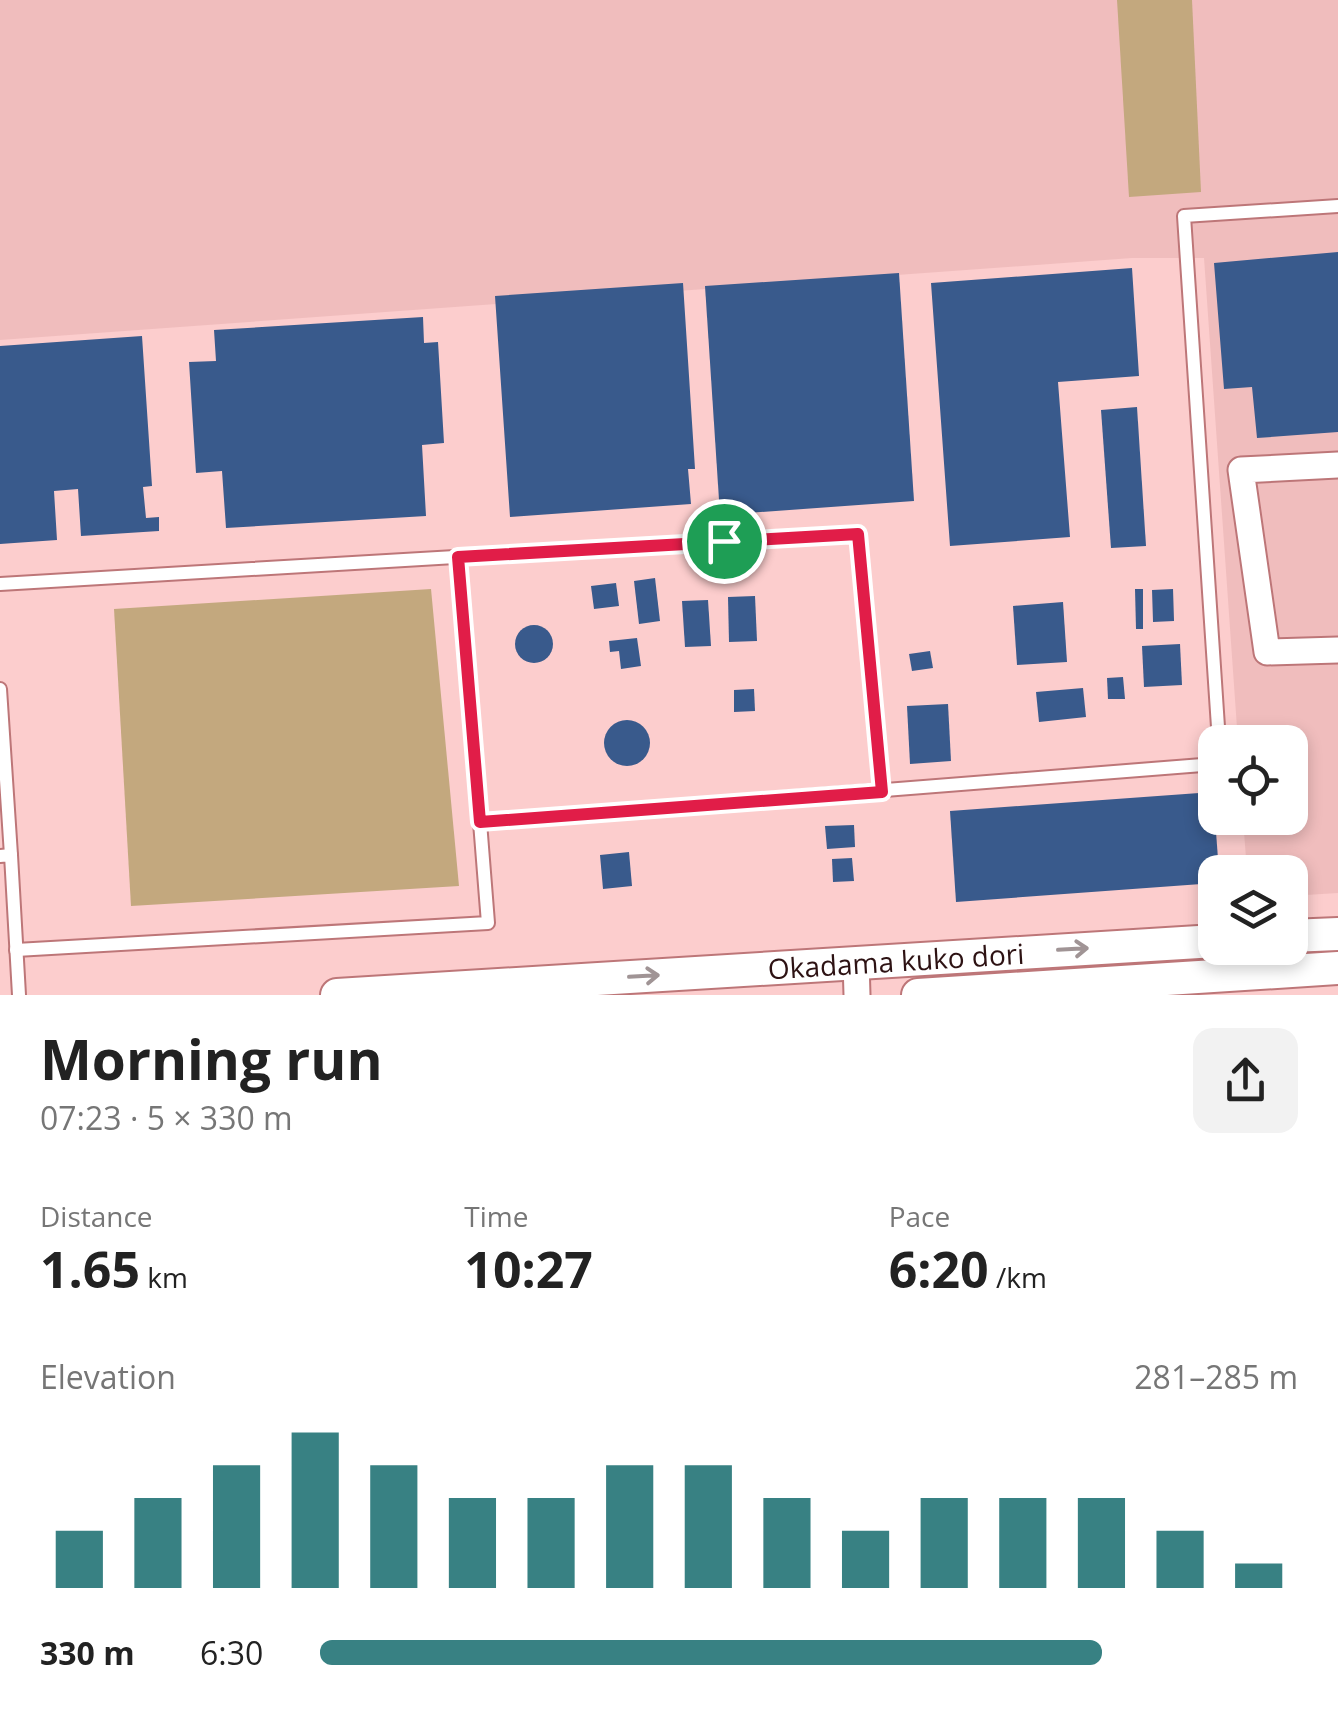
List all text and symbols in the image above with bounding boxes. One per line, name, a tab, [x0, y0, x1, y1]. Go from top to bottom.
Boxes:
pin	[682, 499, 767, 584]
icon: arrive	[697, 514, 752, 569]
map controls	[1198, 725, 1308, 965]
button: locate	[1198, 725, 1308, 835]
button: layers	[1198, 855, 1308, 965]
street label: Okadama kuko dori	[767, 934, 1025, 987]
one-way arrow	[1057, 939, 1089, 958]
one-way arrow	[627, 966, 659, 985]
text: Morning run	[40, 1021, 383, 1096]
button: share	[1193, 1028, 1298, 1133]
text: 07:23 · 5 × 330 m	[40, 1096, 293, 1139]
text: Distance	[40, 1197, 153, 1235]
text: Time	[464, 1197, 528, 1235]
text: Pace	[889, 1197, 950, 1235]
text: 1.65	[40, 1235, 140, 1303]
text: 10:27	[464, 1235, 593, 1303]
text: 6:20	[889, 1235, 989, 1303]
text: km	[140, 1258, 188, 1296]
text: /km	[989, 1258, 1047, 1296]
text: Elevation	[40, 1355, 176, 1398]
text: 281–285 m	[1134, 1355, 1298, 1398]
text: 330 m	[40, 1631, 135, 1674]
text: 6:30	[200, 1631, 263, 1674]

